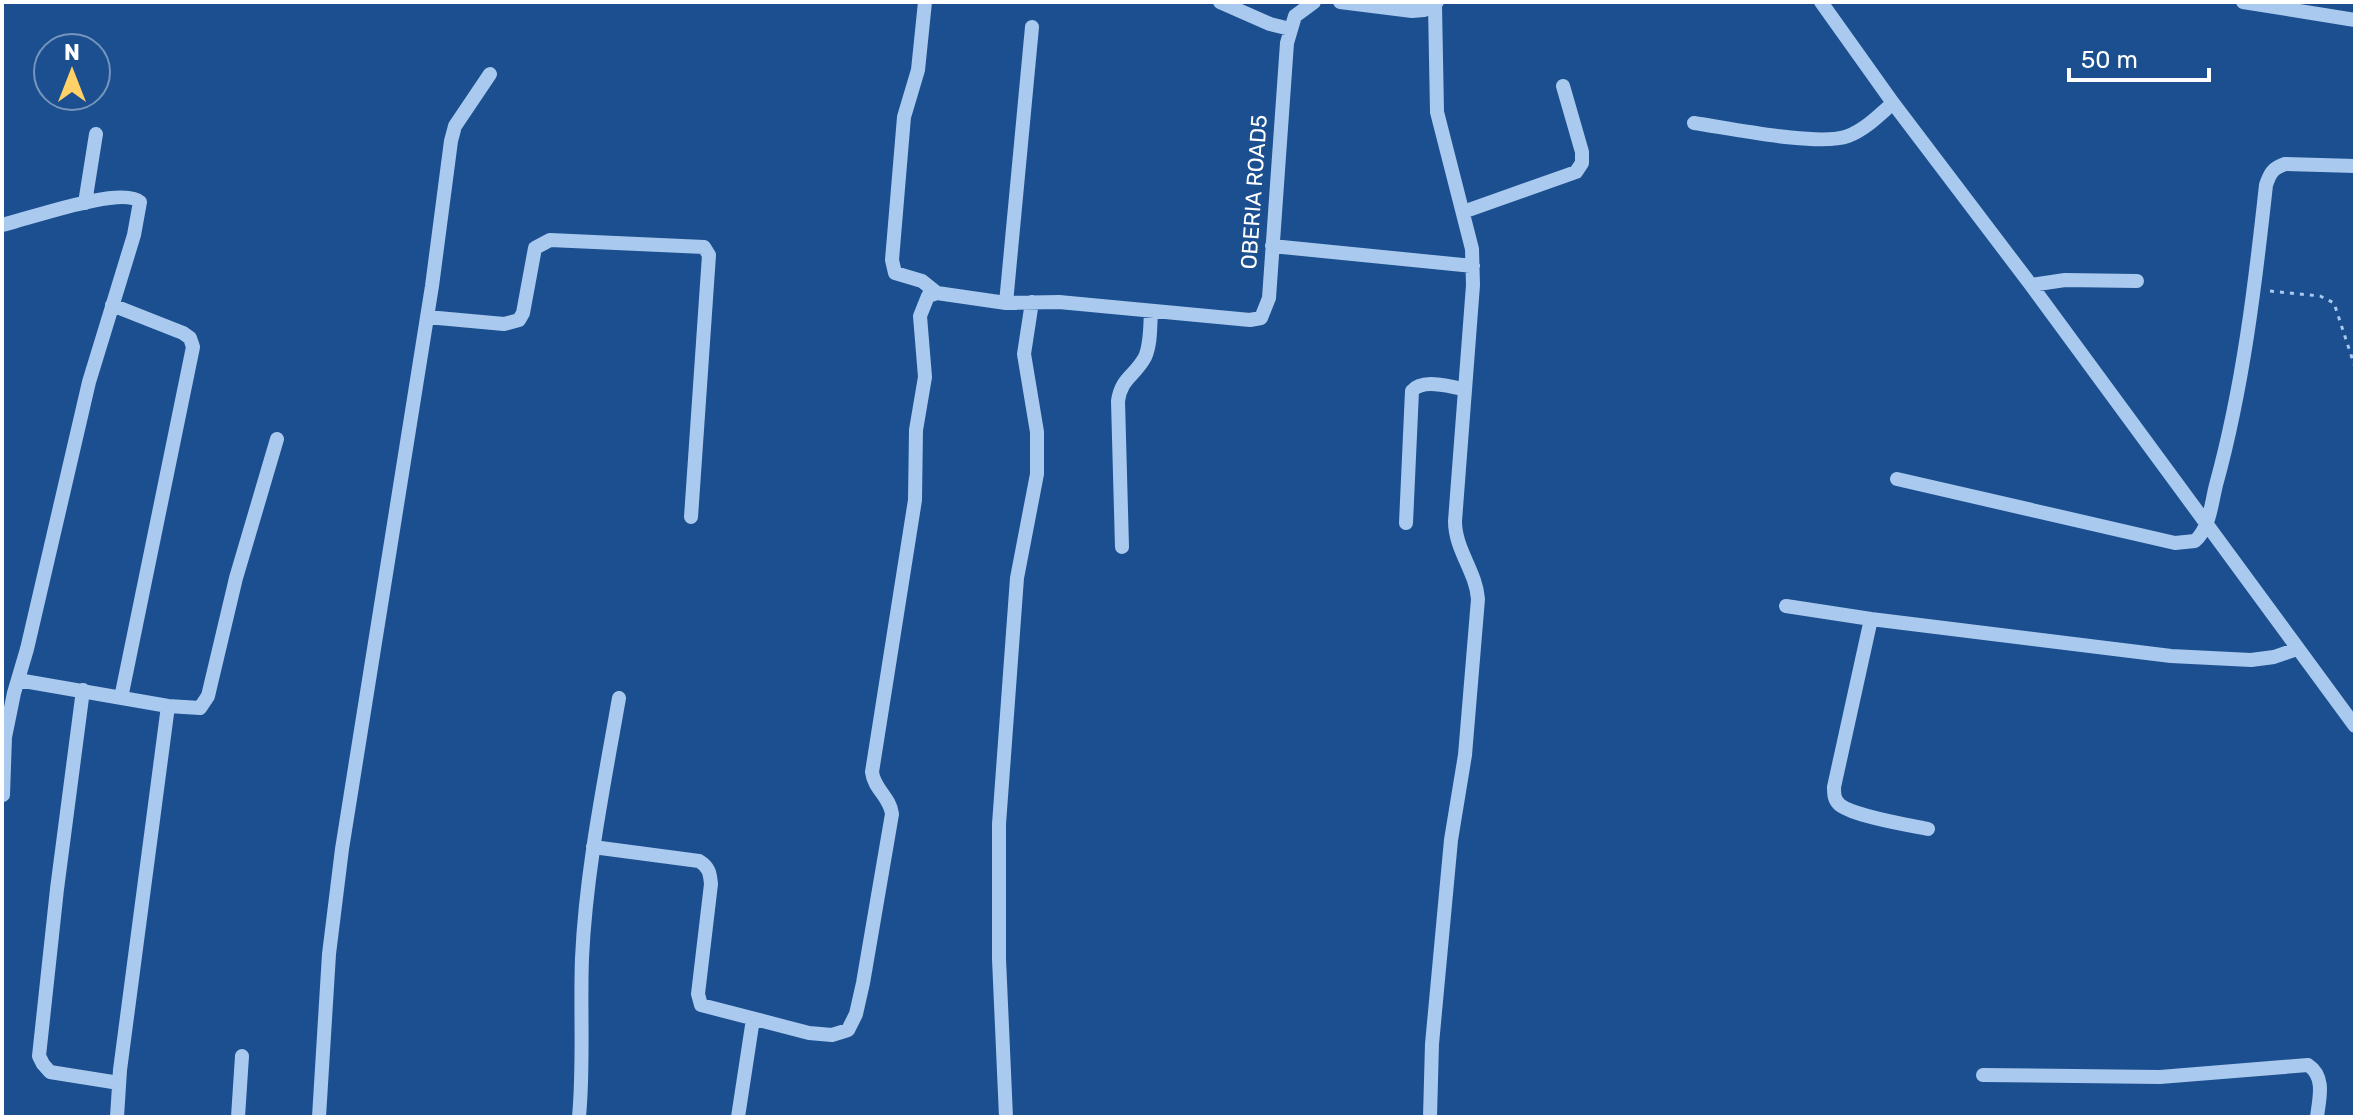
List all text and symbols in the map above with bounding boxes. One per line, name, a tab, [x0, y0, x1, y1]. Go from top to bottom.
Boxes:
north arrow	[32, 32, 112, 112]
scale bar	[2069, 32, 2209, 82]
text: N	[64, 39, 80, 66]
text: 50 m	[2081, 46, 2138, 74]
street label: OBERIA ROAD5	[1235, 114, 1273, 270]

